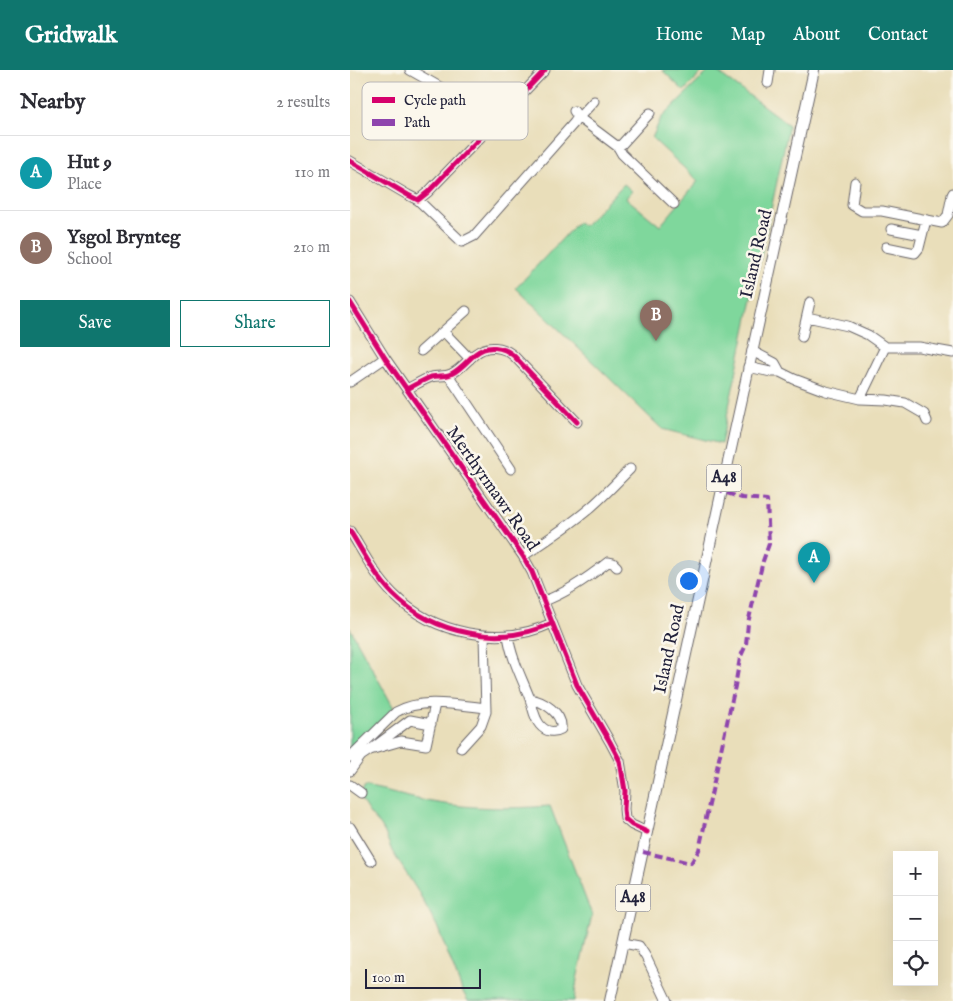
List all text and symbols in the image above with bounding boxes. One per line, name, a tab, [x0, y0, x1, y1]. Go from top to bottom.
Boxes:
text: Gridwalk	[25, 20, 117, 51]
text: Home	[656, 24, 703, 47]
text: Map	[731, 24, 765, 47]
text: About	[793, 24, 840, 47]
text: Contact	[868, 24, 928, 47]
legend	[362, 82, 528, 140]
text: Nearby	[20, 89, 85, 116]
text: Cycle path	[404, 92, 466, 110]
text: 2 results	[276, 93, 330, 113]
text: Path	[404, 114, 431, 132]
text: Hut 9	[67, 151, 112, 175]
text: A	[31, 163, 41, 183]
text: 110 m	[294, 163, 330, 183]
text: Place	[67, 175, 102, 195]
street label: Island Road	[736, 207, 778, 301]
text: Ysgol Brynteg	[67, 226, 180, 250]
text: B	[31, 238, 41, 258]
text: 210 m	[293, 238, 330, 258]
text: School	[67, 250, 112, 270]
button: Save	[20, 300, 170, 347]
button: Share	[180, 300, 330, 347]
pin: B	[640, 300, 672, 341]
street label: Merthyrmawr Road	[440, 422, 544, 556]
road number: A48	[706, 464, 742, 492]
pin: A	[798, 542, 830, 583]
your location	[676, 568, 702, 594]
street label: Island Road	[649, 602, 691, 696]
map controls	[893, 851, 938, 986]
button: +	[893, 851, 938, 896]
road number: A48	[616, 884, 650, 911]
button: −	[893, 896, 938, 941]
button: locate	[893, 941, 938, 986]
scale bar	[365, 966, 481, 989]
text: 100 m	[372, 969, 405, 987]

